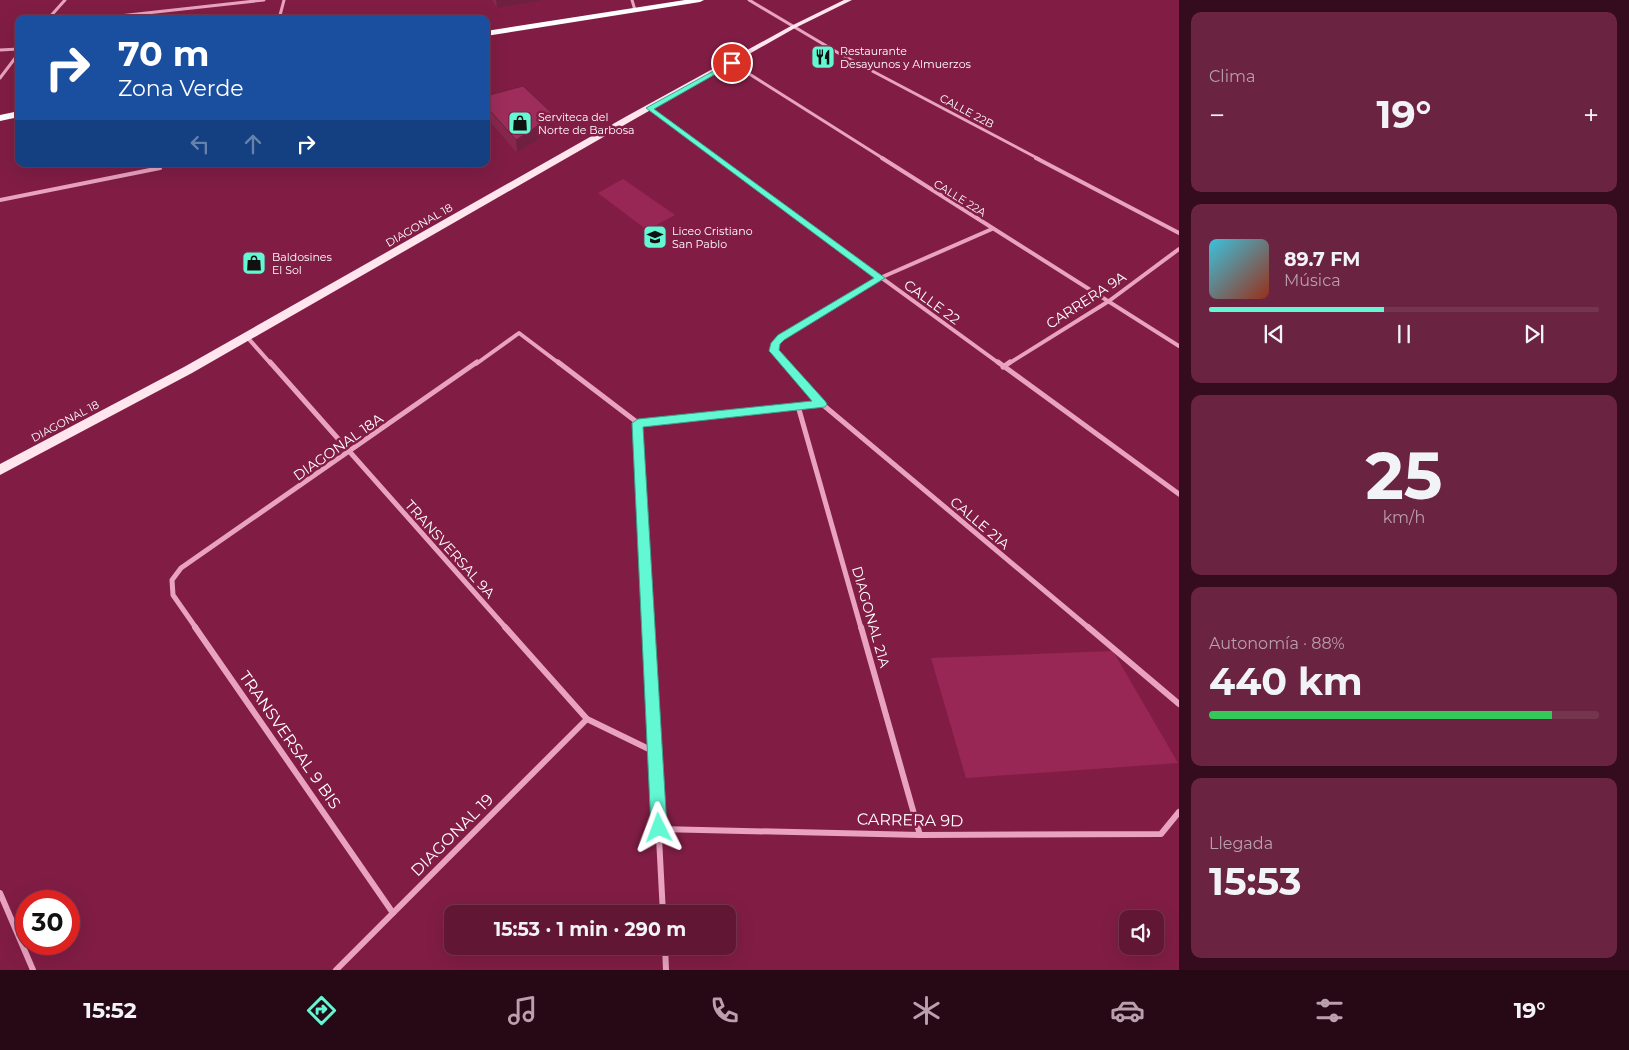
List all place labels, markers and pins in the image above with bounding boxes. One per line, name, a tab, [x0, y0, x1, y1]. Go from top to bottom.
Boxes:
pin	[711, 42, 753, 84]
restaurant icon: Restaurante Desayunos y Almuerzos	[810, 44, 836, 70]
place label: Restaurante Desayunos y Almuerzos	[840, 44, 972, 71]
shop icon: Serviteca del Norte de Barbosa	[507, 110, 533, 136]
place label: Serviteca del Norte de Barbosa	[538, 110, 635, 137]
school or university icon: Liceo Cristiano San Pablo	[642, 224, 668, 250]
place label: Liceo Cristiano San Pablo	[672, 224, 753, 251]
shop icon: Baldosines El Sol	[241, 250, 267, 276]
place label: Baldosines El Sol	[272, 250, 333, 277]

